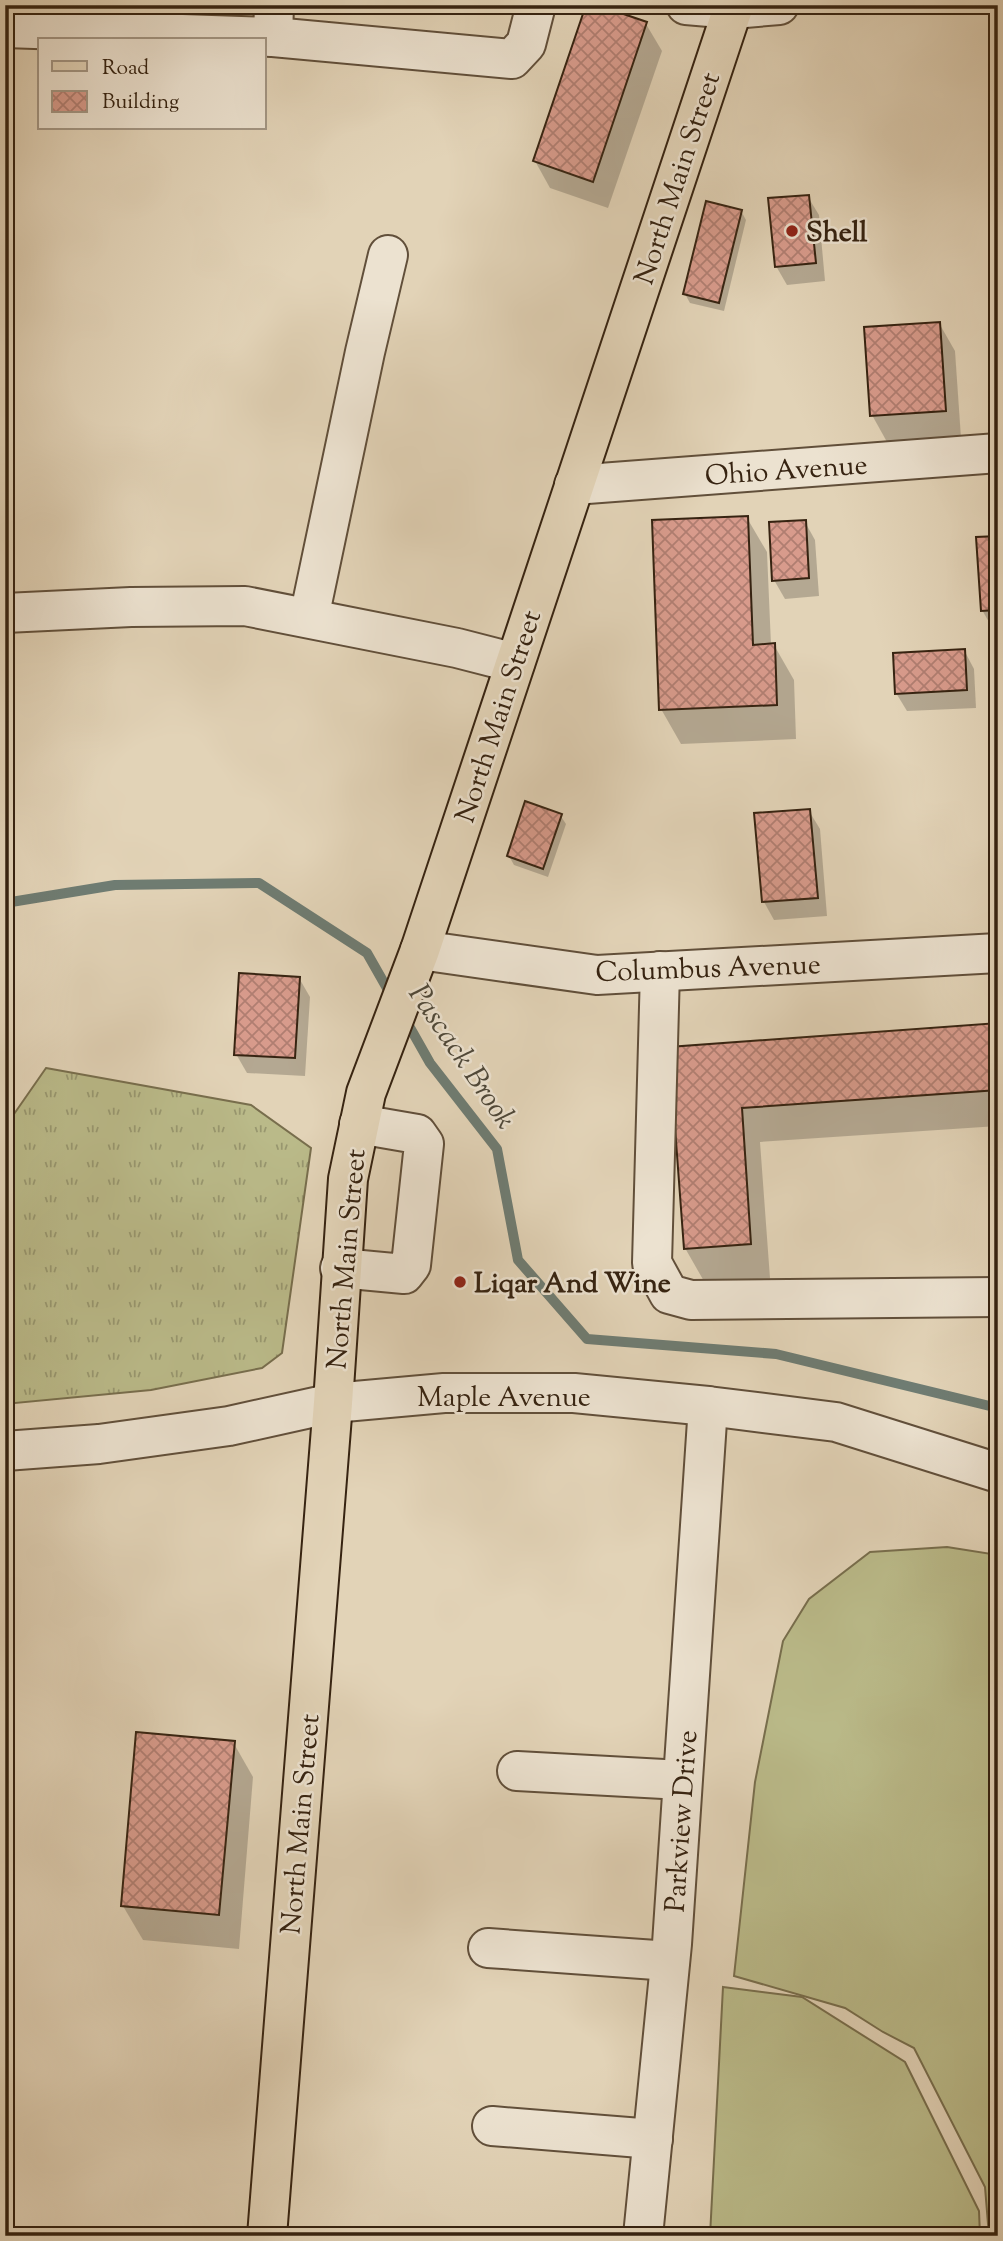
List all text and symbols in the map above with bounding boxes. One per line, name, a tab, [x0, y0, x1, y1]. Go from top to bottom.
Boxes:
legend	[38, 38, 266, 130]
text: Road	[102, 54, 149, 84]
street label: North Main Street	[626, 67, 732, 290]
text: Building	[102, 88, 179, 118]
place label: Shell	[806, 214, 868, 254]
marker: Shell	[784, 223, 800, 239]
street label: Ohio Avenue	[704, 446, 869, 498]
street label: North Main Street	[447, 605, 553, 828]
street label: Columbus Avenue	[595, 946, 821, 994]
water label: Pascack Brook	[396, 976, 525, 1139]
street label: North Main Street	[318, 1147, 378, 1371]
place label: Liqar And Wine	[474, 1265, 671, 1305]
marker: Liqar And Wine	[452, 1274, 468, 1290]
street label: Maple Avenue	[417, 1379, 591, 1419]
street label: North Main Street	[272, 1712, 332, 1936]
street label: Parkview Drive	[657, 1729, 709, 1914]

